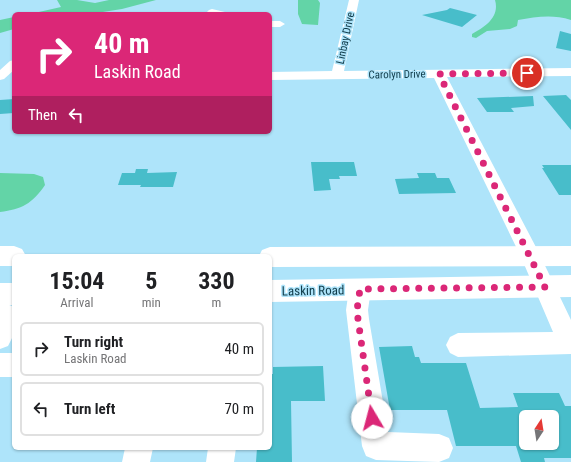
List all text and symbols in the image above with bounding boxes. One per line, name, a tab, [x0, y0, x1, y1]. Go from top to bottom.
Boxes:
street label: Linbay Drive	[334, 11, 357, 65]
text: 40 m	[94, 27, 150, 60]
icon: right	[28, 28, 80, 80]
pin	[510, 56, 544, 90]
text: Laskin Road	[94, 61, 181, 82]
icon: arrive	[516, 62, 538, 84]
street label: Carolyn Drive	[368, 68, 426, 81]
icon: left	[65, 104, 87, 126]
text: Then	[28, 106, 57, 124]
text: 15:04	[49, 267, 104, 295]
text: 5	[145, 267, 157, 295]
text: 330	[198, 267, 235, 295]
street label: Laskin Road	[282, 282, 344, 299]
text: Arrival	[60, 295, 93, 310]
text: min	[142, 295, 161, 310]
text: m	[212, 295, 221, 310]
text: Turn right	[64, 333, 123, 351]
icon: right	[30, 338, 52, 360]
text: 40 m	[224, 340, 254, 358]
text: Laskin Road	[64, 351, 127, 366]
position arrow	[351, 397, 393, 439]
icon: left	[30, 398, 52, 420]
text: Turn left	[64, 400, 115, 418]
text: 70 m	[224, 400, 254, 418]
north arrow	[519, 410, 559, 450]
map controls	[519, 410, 559, 450]

